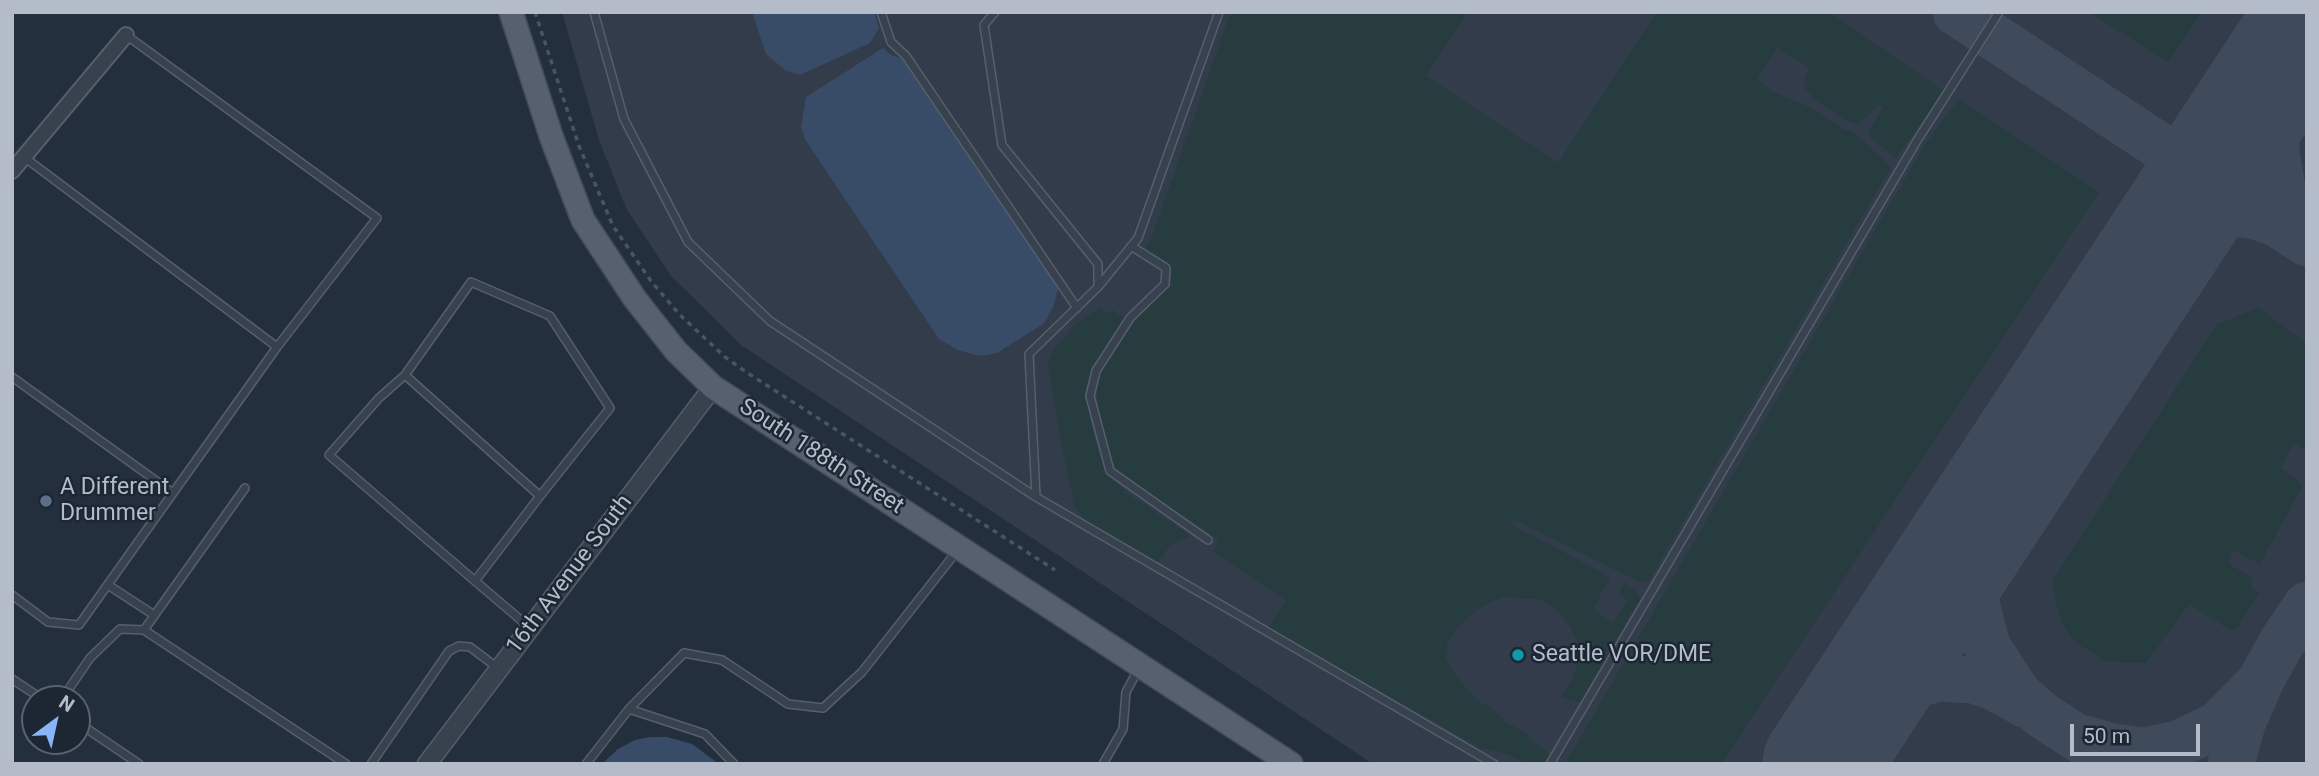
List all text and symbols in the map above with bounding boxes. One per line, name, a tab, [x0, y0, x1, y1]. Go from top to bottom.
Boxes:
street label: South 188th Street	[734, 393, 908, 521]
place label: A Different Drummer	[60, 474, 169, 528]
street label: 16th Avenue South	[501, 490, 639, 660]
marker: A Different Drummer	[38, 493, 54, 509]
place label: Seattle VOR/DME	[1532, 641, 1711, 669]
marker: Seattle VOR/DME	[1510, 647, 1526, 663]
north arrow	[21, 685, 91, 755]
text: N	[55, 690, 79, 717]
scale bar	[2074, 710, 2204, 754]
text: 50 m	[2083, 724, 2130, 748]

